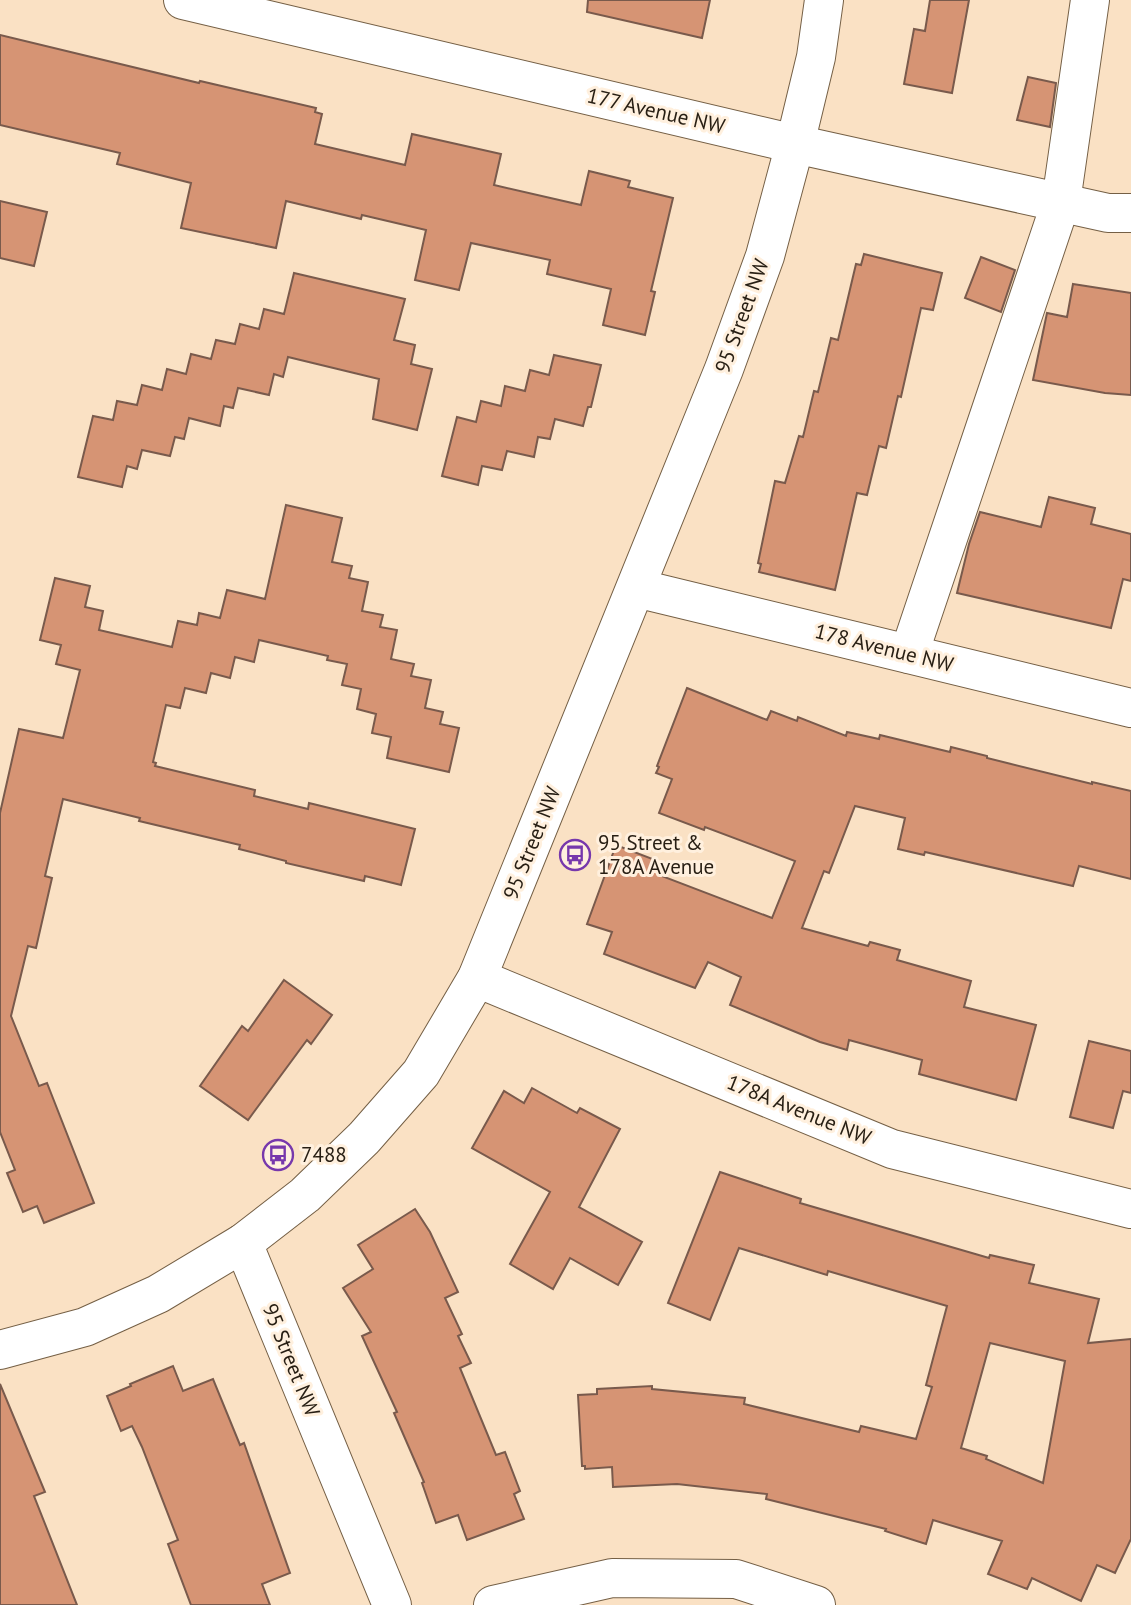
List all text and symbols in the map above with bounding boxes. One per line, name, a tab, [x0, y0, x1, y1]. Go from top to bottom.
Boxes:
street label: 177 Avenue NW	[584, 82, 728, 140]
street label: 95 Street NW	[708, 255, 775, 376]
street label: 178 Avenue NW	[812, 617, 957, 678]
street label: 95 Street NW	[497, 782, 567, 903]
place label: 95 Street & 178A Avenue	[598, 829, 714, 880]
bus stop icon: 95 Street & 178A Avenue	[558, 838, 592, 872]
street label: 178A Avenue NW	[723, 1068, 876, 1151]
bus stop icon: 7488	[261, 1138, 295, 1172]
place label: 7488	[301, 1141, 347, 1168]
street label: 95 Street NW	[257, 1299, 327, 1421]

